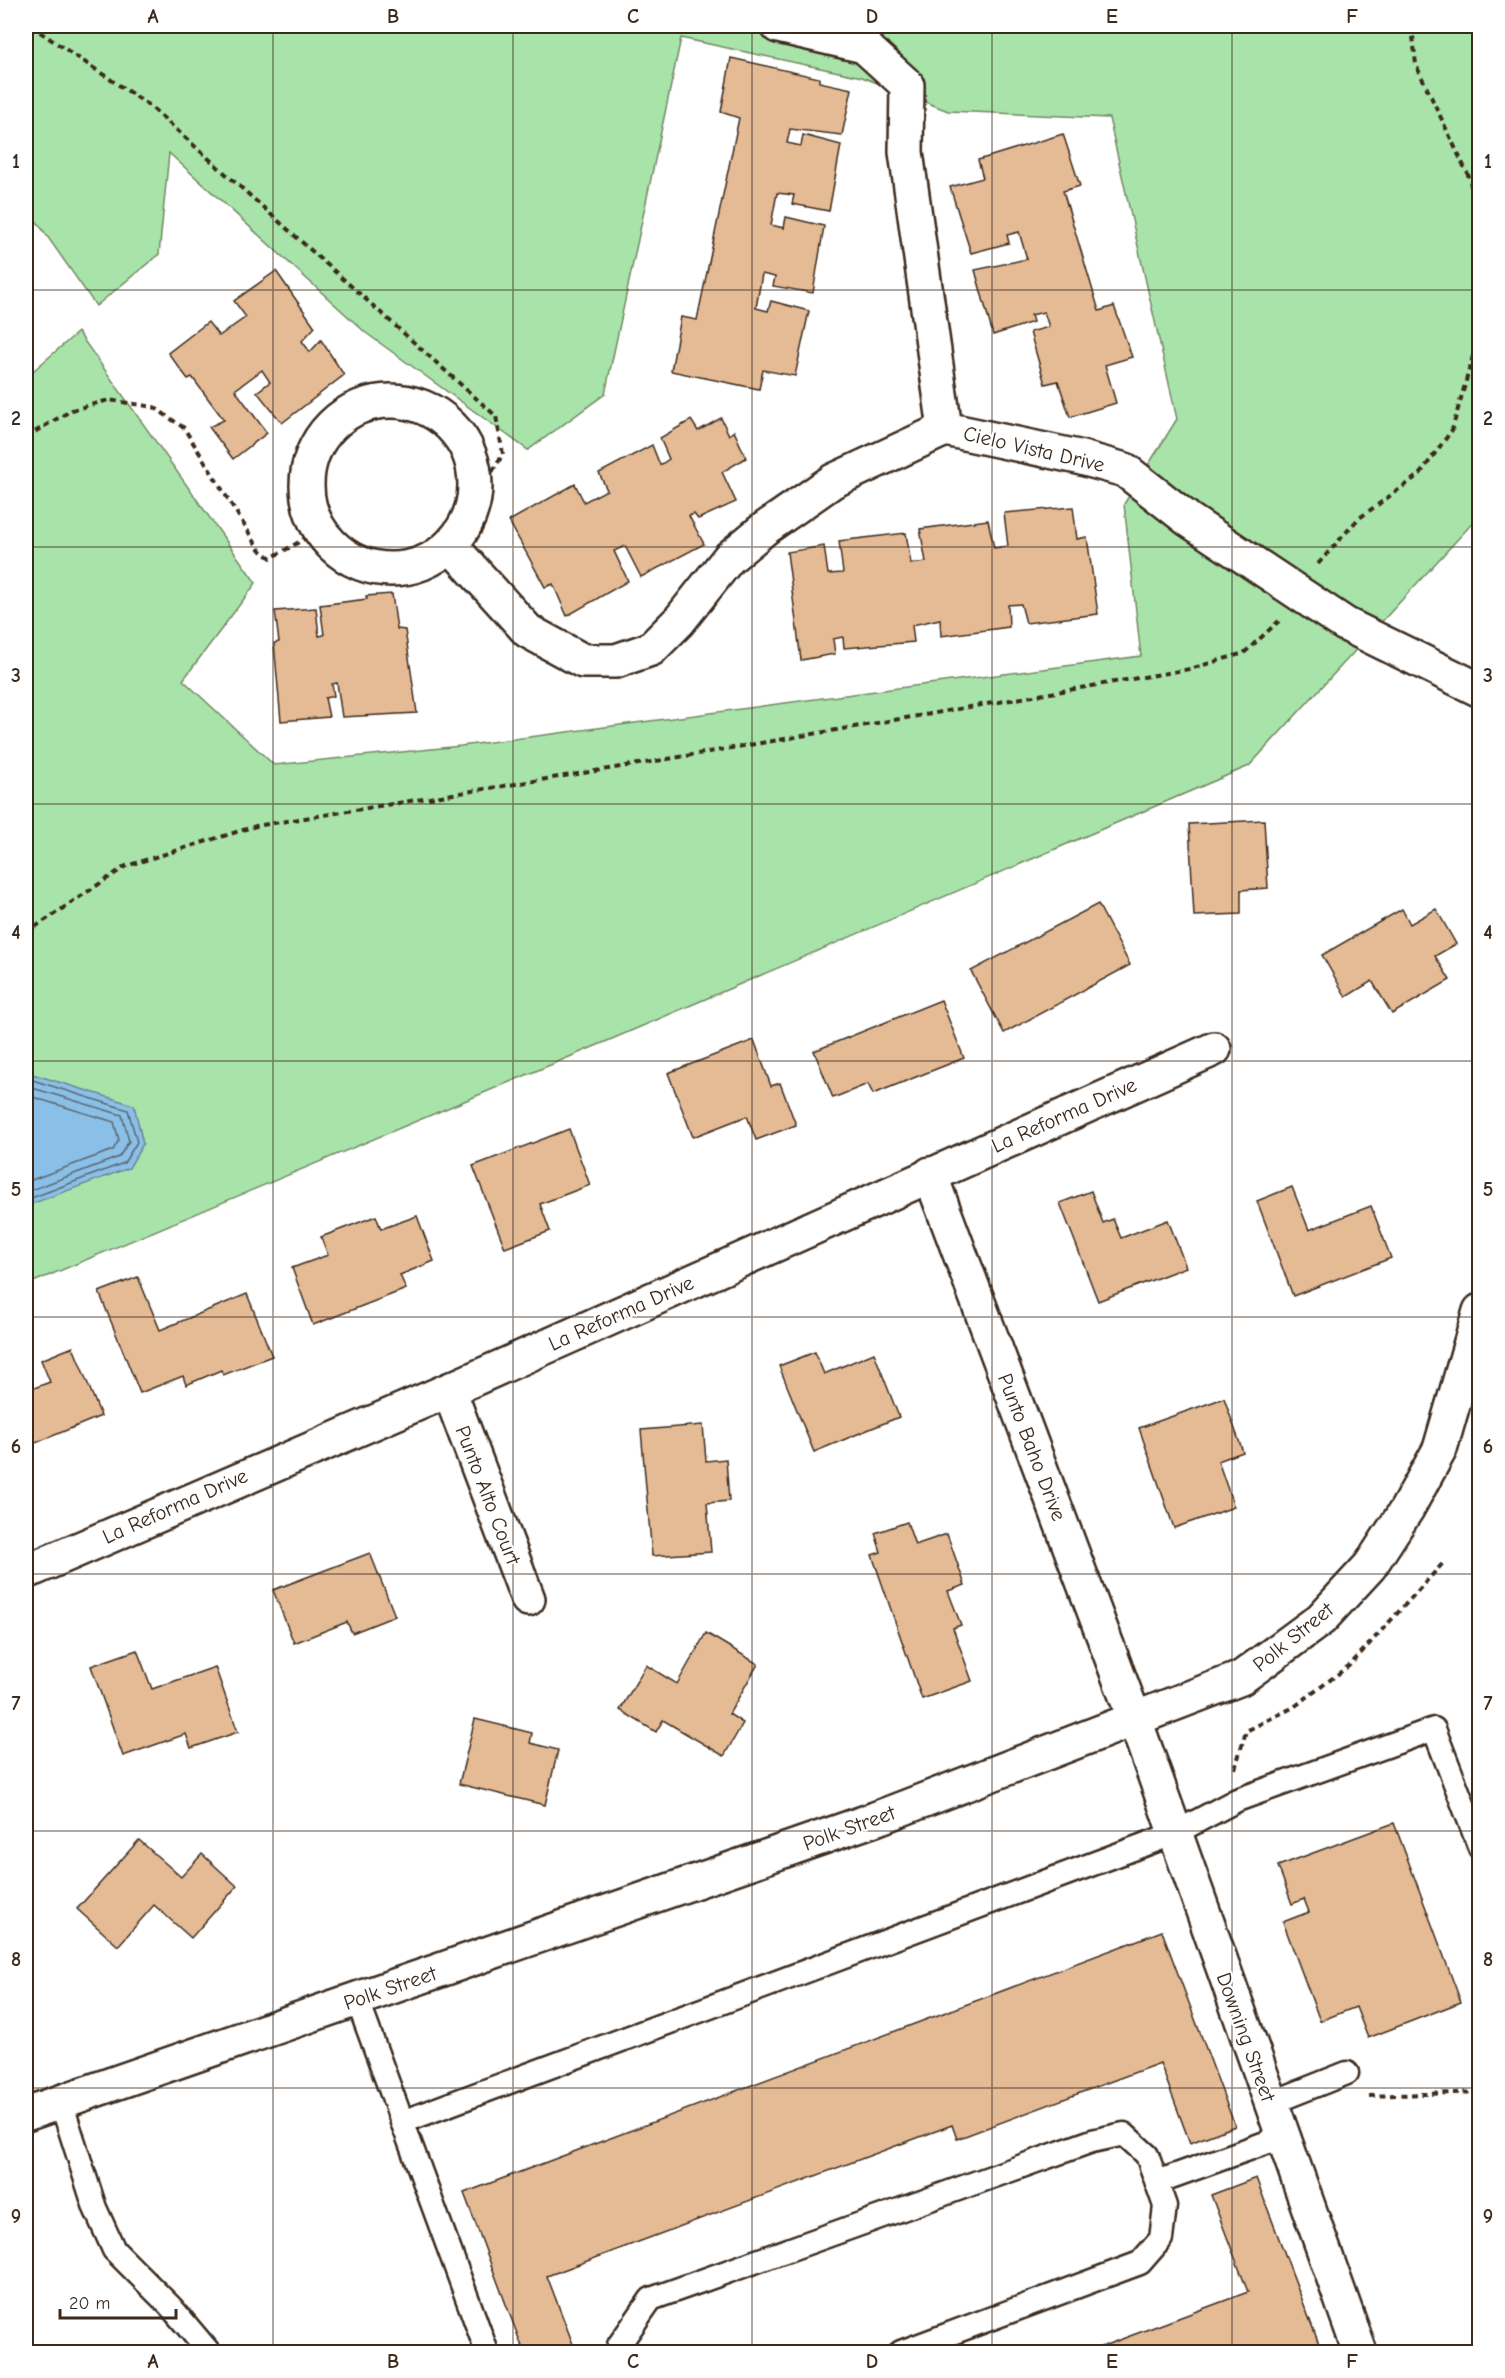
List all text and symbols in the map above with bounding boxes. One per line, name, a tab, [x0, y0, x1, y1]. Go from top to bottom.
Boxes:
text: A	[147, 5, 159, 28]
text: B	[387, 5, 399, 28]
text: C	[627, 5, 639, 28]
text: D	[866, 5, 878, 28]
text: E	[1106, 5, 1118, 28]
text: F	[1346, 5, 1358, 28]
text: 1	[12, 150, 20, 173]
text: 1	[1484, 150, 1492, 173]
text: 2	[11, 407, 21, 430]
text: 2	[1483, 407, 1493, 430]
street label: Cielo Vista Drive	[961, 421, 1107, 477]
text: 3	[11, 664, 21, 687]
text: 3	[1483, 664, 1493, 687]
text: 4	[11, 921, 21, 944]
text: 4	[1483, 921, 1493, 944]
street label: La Reforma Drive	[988, 1072, 1140, 1158]
text: 5	[11, 1178, 21, 1201]
text: 5	[1483, 1178, 1493, 1201]
street label: La Reforma Drive	[545, 1270, 697, 1356]
street label: Punto Baho Drive	[993, 1370, 1071, 1524]
street label: Punto Alto Court	[450, 1422, 526, 1569]
text: 6	[11, 1435, 21, 1458]
text: 6	[1483, 1435, 1493, 1458]
street label: La Reforma Drive	[99, 1463, 251, 1549]
street label: Polk Street	[1248, 1597, 1339, 1677]
text: 7	[12, 1692, 21, 1715]
text: 7	[1484, 1692, 1493, 1715]
street label: Polk Street	[800, 1800, 899, 1856]
text: 8	[11, 1948, 21, 1971]
text: 8	[1483, 1948, 1493, 1971]
street label: Polk Street	[341, 1961, 440, 2015]
street label: Downing Street	[1212, 1969, 1281, 2106]
text: 9	[11, 2205, 21, 2228]
text: 9	[1483, 2205, 1493, 2228]
scale bar	[60, 2282, 176, 2320]
text: 20 m	[69, 2293, 110, 2314]
text: A	[147, 2350, 159, 2373]
text: B	[387, 2350, 399, 2373]
text: C	[627, 2350, 639, 2373]
text: D	[866, 2350, 878, 2373]
text: E	[1106, 2350, 1118, 2373]
text: F	[1346, 2350, 1358, 2373]

